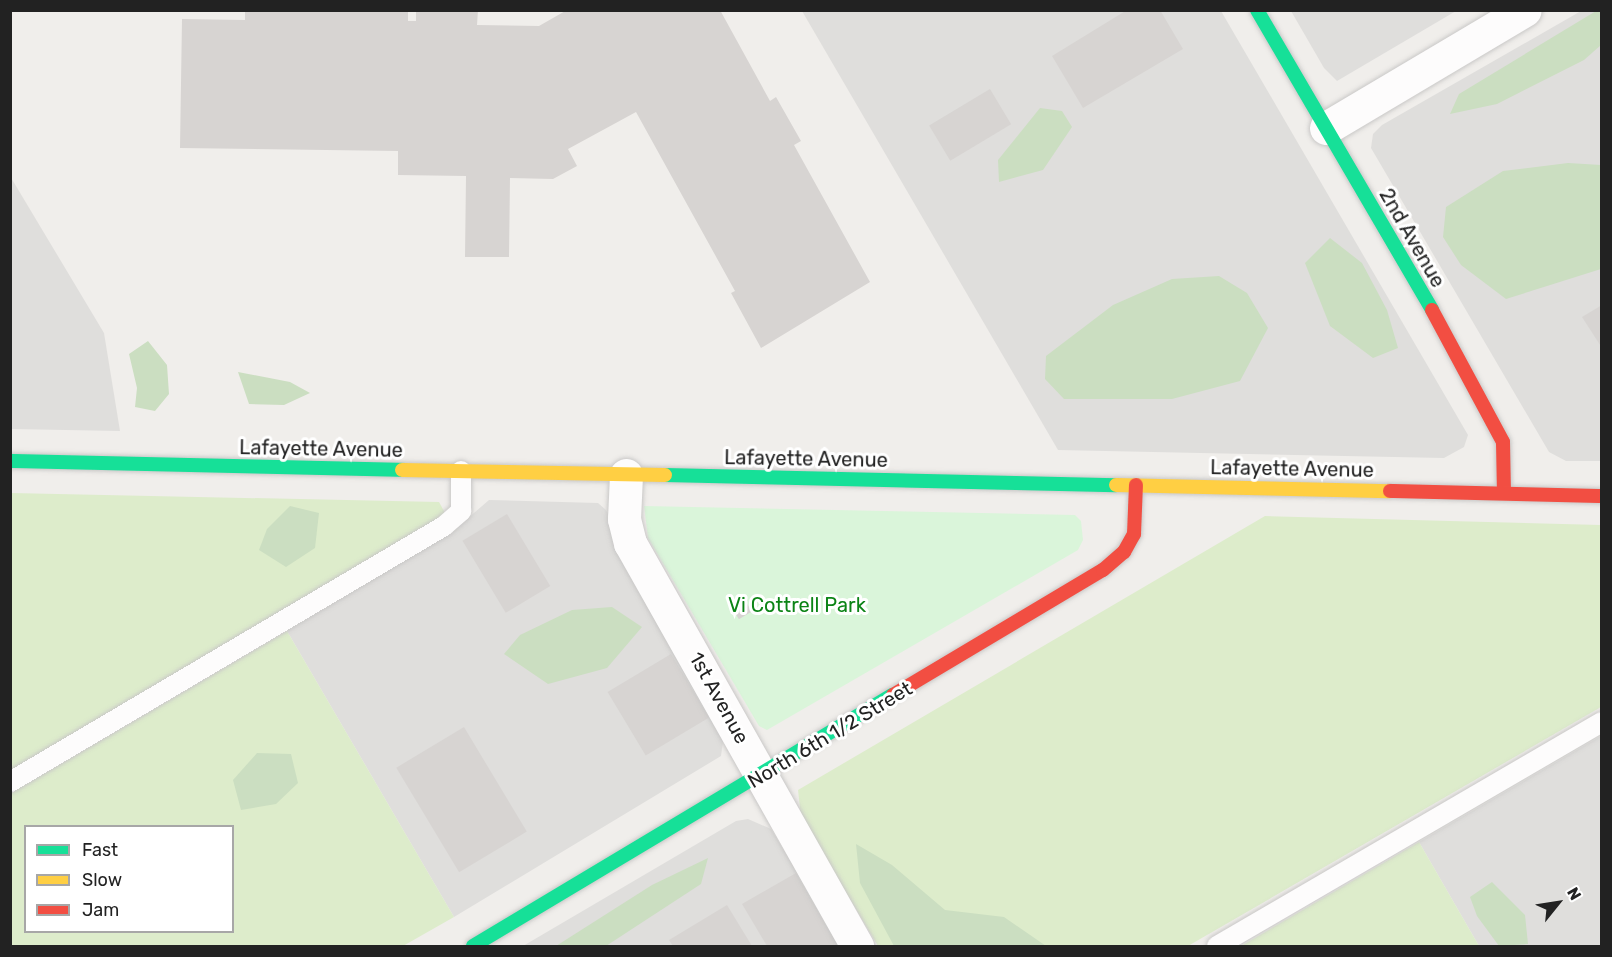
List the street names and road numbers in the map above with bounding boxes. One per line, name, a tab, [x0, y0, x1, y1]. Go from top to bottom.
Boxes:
street label: 2nd Avenue	[1374, 184, 1450, 292]
street label: Lafayette Avenue	[239, 436, 403, 462]
street label: Lafayette Avenue	[724, 446, 888, 472]
street label: Lafayette Avenue	[1210, 456, 1374, 482]
street label: 1st Avenue	[684, 648, 754, 748]
street label: North 6th 1/2 Street	[744, 677, 916, 793]

